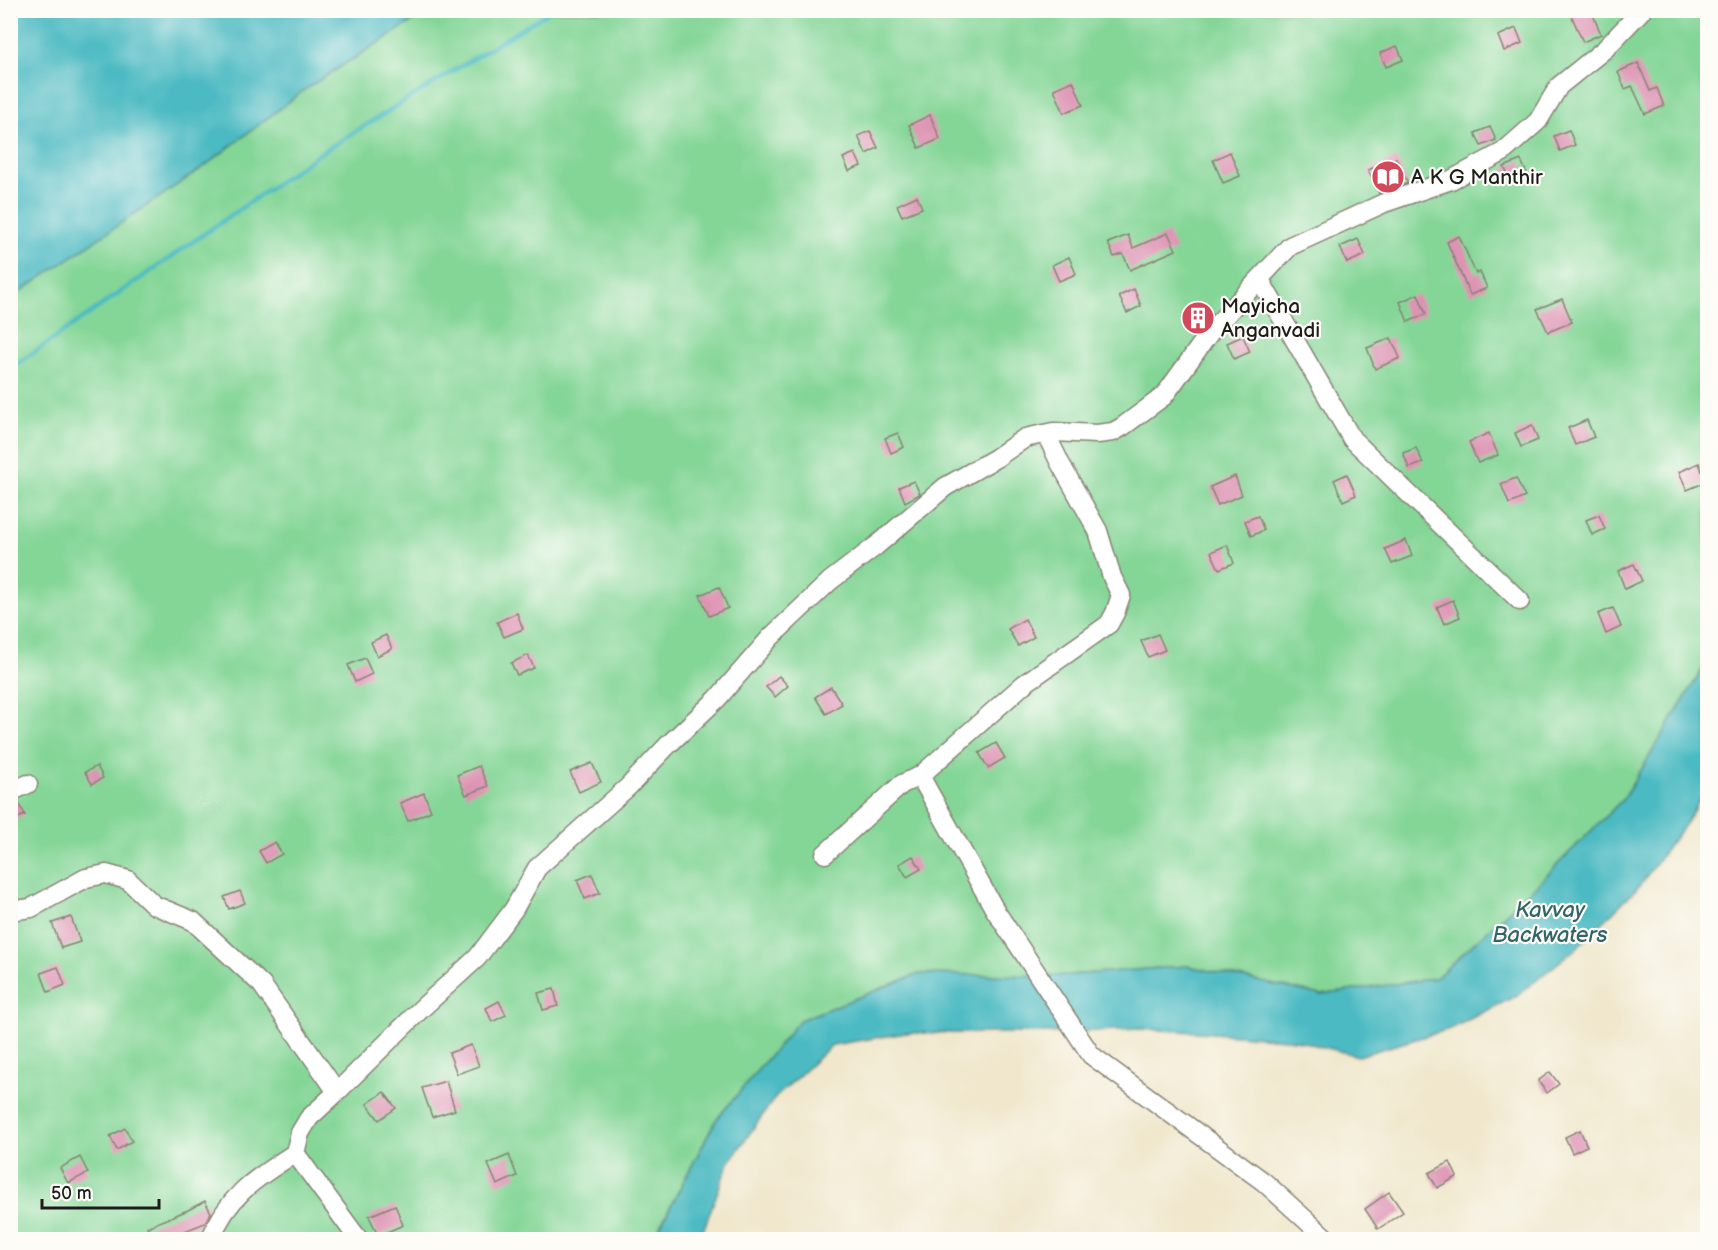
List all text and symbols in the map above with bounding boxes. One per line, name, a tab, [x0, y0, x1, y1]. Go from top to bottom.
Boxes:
library icon: A K G Manthir	[1370, 159, 1406, 195]
place label: A K G Manthir	[1411, 165, 1543, 190]
place label: Mayicha Anganvadi	[1221, 294, 1320, 343]
building icon: Mayicha Anganvadi	[1180, 300, 1216, 336]
water label: Kavvay Backwaters	[1493, 897, 1608, 949]
scale bar	[42, 1172, 159, 1210]
text: 50 m	[51, 1183, 92, 1204]

